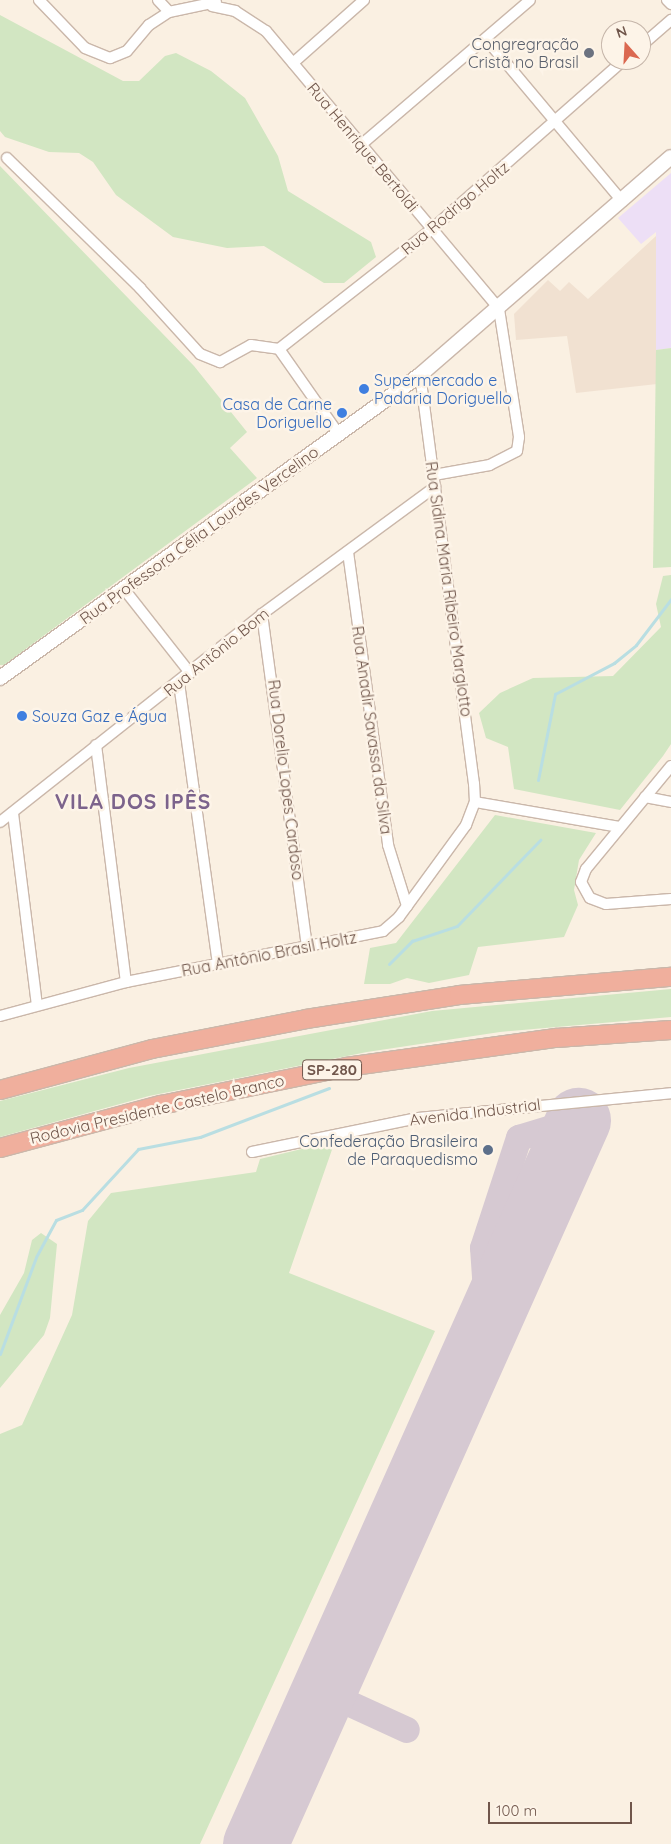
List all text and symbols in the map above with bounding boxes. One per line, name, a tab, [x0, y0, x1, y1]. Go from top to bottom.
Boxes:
north arrow	[601, 20, 651, 70]
text: N	[614, 22, 629, 42]
place label: Congregração Cristã no Brasil	[468, 34, 579, 72]
marker: Congregração Cristã no Brasil	[583, 47, 595, 59]
street label: Rua Henrique Bertoldi	[303, 79, 423, 215]
street label: Rua Rodrigo Holtz	[397, 157, 513, 259]
place label: Supermercado e Padaria Doriguello	[374, 370, 512, 408]
marker: Supermercado e Padaria Doriguello	[358, 383, 370, 395]
place label: Casa de Carne Doriguello	[222, 394, 332, 432]
marker: Casa de Carne Doriguello	[336, 407, 348, 419]
street label: Rua Professora Célia Lourdes Vercelino	[76, 442, 322, 628]
street label: Rua Sidina Maria Ribeiro Margiotto	[422, 460, 476, 718]
street label: Rua Antônio Bom	[160, 604, 272, 700]
street label: Rua Anadir Savassa da Silva	[348, 625, 396, 835]
street label: Rua Dorelio Lopes Cardoso	[264, 678, 308, 882]
place label: Souza Gaz e Água	[32, 706, 167, 726]
marker: Souza Gaz e Água	[16, 710, 28, 722]
district label: VILA DOS IPÊS	[53, 788, 213, 814]
street label: Rua Antônio Brasil Holtz	[180, 928, 358, 980]
road number: SP-280	[302, 1058, 362, 1082]
street label: Rodovia Presidente Castelo Branco	[28, 1070, 286, 1148]
street label: Avenida Industrial	[408, 1094, 542, 1130]
place label: Confederação Brasileira de Paraquedismo	[299, 1131, 478, 1169]
marker: Confederação Brasileira de Paraquedismo	[482, 1144, 494, 1156]
scale bar	[491, 1792, 635, 1824]
text: 100 m	[496, 1801, 537, 1820]

